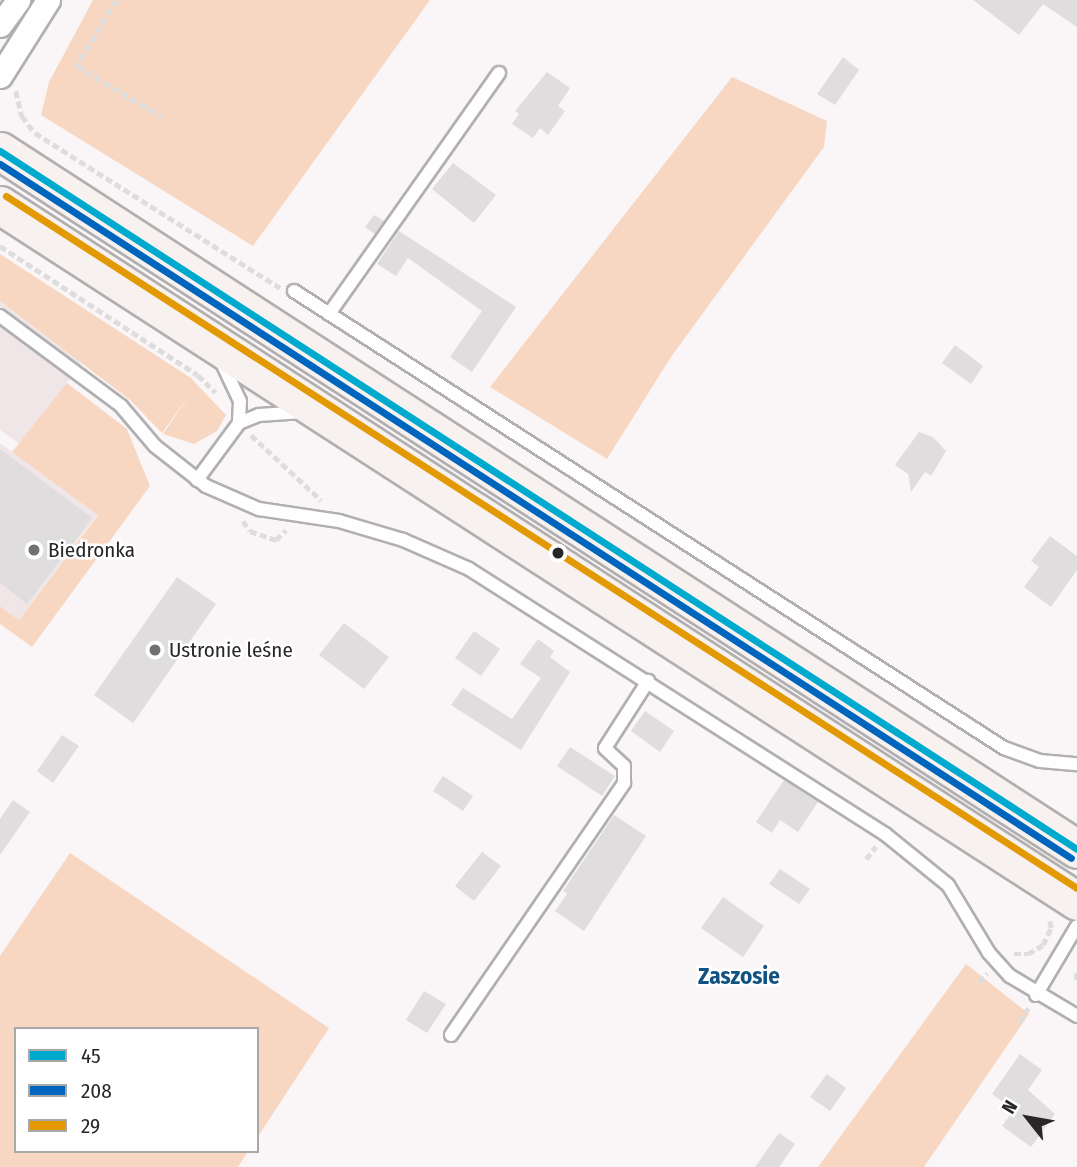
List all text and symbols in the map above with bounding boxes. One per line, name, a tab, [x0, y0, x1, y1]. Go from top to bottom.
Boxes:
place label: Biedronka	[48, 537, 135, 563]
marker: Biedronka	[26, 542, 42, 558]
unlabelled marker	[551, 546, 565, 560]
place label: Ustronie leśne	[169, 637, 293, 663]
marker: Ustronie leśne	[147, 642, 163, 658]
district label: Zaszosie	[698, 962, 780, 990]
legend	[14, 1027, 259, 1153]
text: 45	[81, 1043, 101, 1069]
text: 208	[81, 1078, 112, 1104]
north arrow	[993, 1083, 1063, 1153]
text: N	[997, 1096, 1022, 1118]
text: 29	[81, 1113, 100, 1139]

